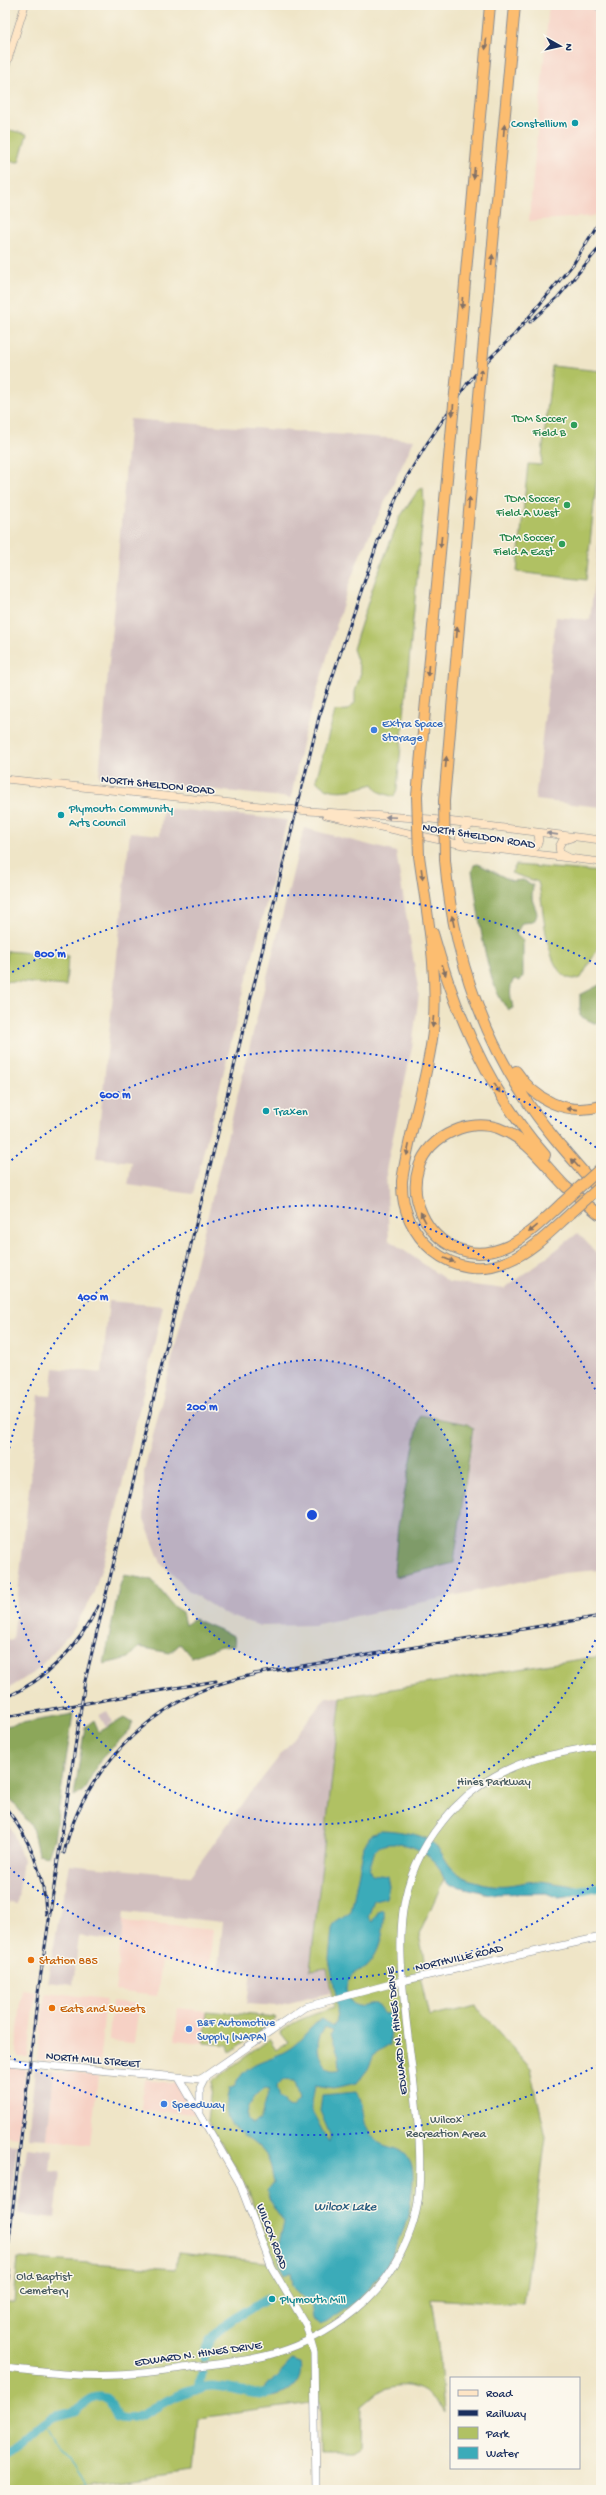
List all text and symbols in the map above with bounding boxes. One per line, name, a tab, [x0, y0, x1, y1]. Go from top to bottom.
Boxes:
north arrow	[540, 26, 580, 66]
one-way arrow	[483, 38, 490, 50]
text: N	[561, 43, 574, 52]
place label: Constellium	[511, 118, 567, 132]
marker: Constellium	[570, 118, 580, 128]
one-way arrow	[500, 124, 507, 136]
one-way arrow	[471, 167, 477, 179]
one-way arrow	[488, 254, 495, 266]
one-way arrow	[459, 297, 466, 309]
one-way arrow	[478, 368, 485, 380]
one-way arrow	[450, 404, 457, 416]
place label: TDM Soccer Field B	[511, 413, 568, 441]
marker: TDM Soccer Field B	[569, 420, 579, 430]
place label: TDM Soccer Field A West	[495, 493, 561, 521]
one-way arrow	[466, 497, 473, 509]
marker: TDM Soccer Field A West	[562, 500, 572, 510]
place label: TDM Soccer Field A East	[492, 532, 556, 560]
one-way arrow	[437, 536, 444, 548]
marker: TDM Soccer Field A East	[557, 539, 567, 549]
one-way arrow	[454, 626, 461, 638]
one-way arrow	[424, 665, 431, 677]
place label: Extra Space Storage	[382, 718, 444, 746]
marker: Extra Space Storage	[369, 725, 379, 735]
one-way arrow	[443, 756, 450, 768]
street label: NORTH SHELDON ROAD	[100, 773, 215, 799]
place label: Plymouth Community Arts Council	[68, 803, 173, 831]
marker: Plymouth Community Arts Council	[56, 810, 66, 820]
one-way arrow	[385, 813, 397, 820]
street label: NORTH SHELDON ROAD	[421, 821, 536, 853]
one-way arrow	[545, 831, 558, 837]
one-way arrow	[419, 868, 425, 880]
one-way arrow	[449, 915, 455, 927]
text: 800 m	[34, 948, 66, 962]
one-way arrow	[441, 964, 447, 976]
one-way arrow	[430, 1016, 437, 1028]
one-way arrow	[494, 1082, 501, 1094]
text: 600 m	[99, 1089, 131, 1103]
marker: Traxen	[261, 1106, 271, 1116]
place label: Traxen	[273, 1106, 308, 1120]
one-way arrow	[566, 1106, 578, 1112]
one-way arrow	[404, 1144, 410, 1156]
one-way arrow	[571, 1158, 580, 1167]
one-way arrow	[420, 1212, 426, 1223]
one-way arrow	[527, 1224, 538, 1233]
one-way arrow	[443, 1257, 454, 1263]
text: 400 m	[77, 1291, 109, 1305]
text: 200 m	[187, 1401, 218, 1415]
centre of rings	[305, 1508, 319, 1522]
park label: Hines Parkway	[457, 1776, 531, 1790]
street label: NORTHVILLE ROAD	[414, 1942, 505, 1976]
marker: Station 885	[26, 1955, 36, 1965]
place label: Station 885	[39, 1955, 98, 1969]
street label: EDWARD N. HINES DRIVE	[384, 1966, 412, 2095]
marker: Eats and Sweets	[47, 2003, 57, 2013]
place label: Eats and Sweets	[60, 2003, 146, 2017]
place label: B&F Automotive Supply (NAPA)	[196, 2017, 276, 2045]
marker: B&F Automotive Supply (NAPA)	[184, 2024, 194, 2034]
street label: NORTH MILL STREET	[45, 2050, 142, 2072]
marker: Speedway	[159, 2099, 169, 2109]
place label: Speedway	[172, 2099, 225, 2113]
park label: Wilcox Recreation Area	[406, 2114, 486, 2142]
water label: Wilcox Lake	[314, 2200, 377, 2215]
street label: WILCOX ROAD	[252, 2202, 290, 2272]
park label: Old Baptist Cemetery	[16, 2271, 73, 2299]
marker: Plymouth Mill	[267, 2294, 277, 2304]
place label: Plymouth Mill	[279, 2294, 346, 2308]
street label: EDWARD N. HINES DRIVE	[134, 2339, 263, 2371]
legend	[450, 2377, 580, 2469]
text: Road	[486, 2388, 513, 2402]
text: Railway	[486, 2408, 526, 2422]
text: Park	[485, 2428, 511, 2442]
text: Water	[486, 2448, 520, 2462]

